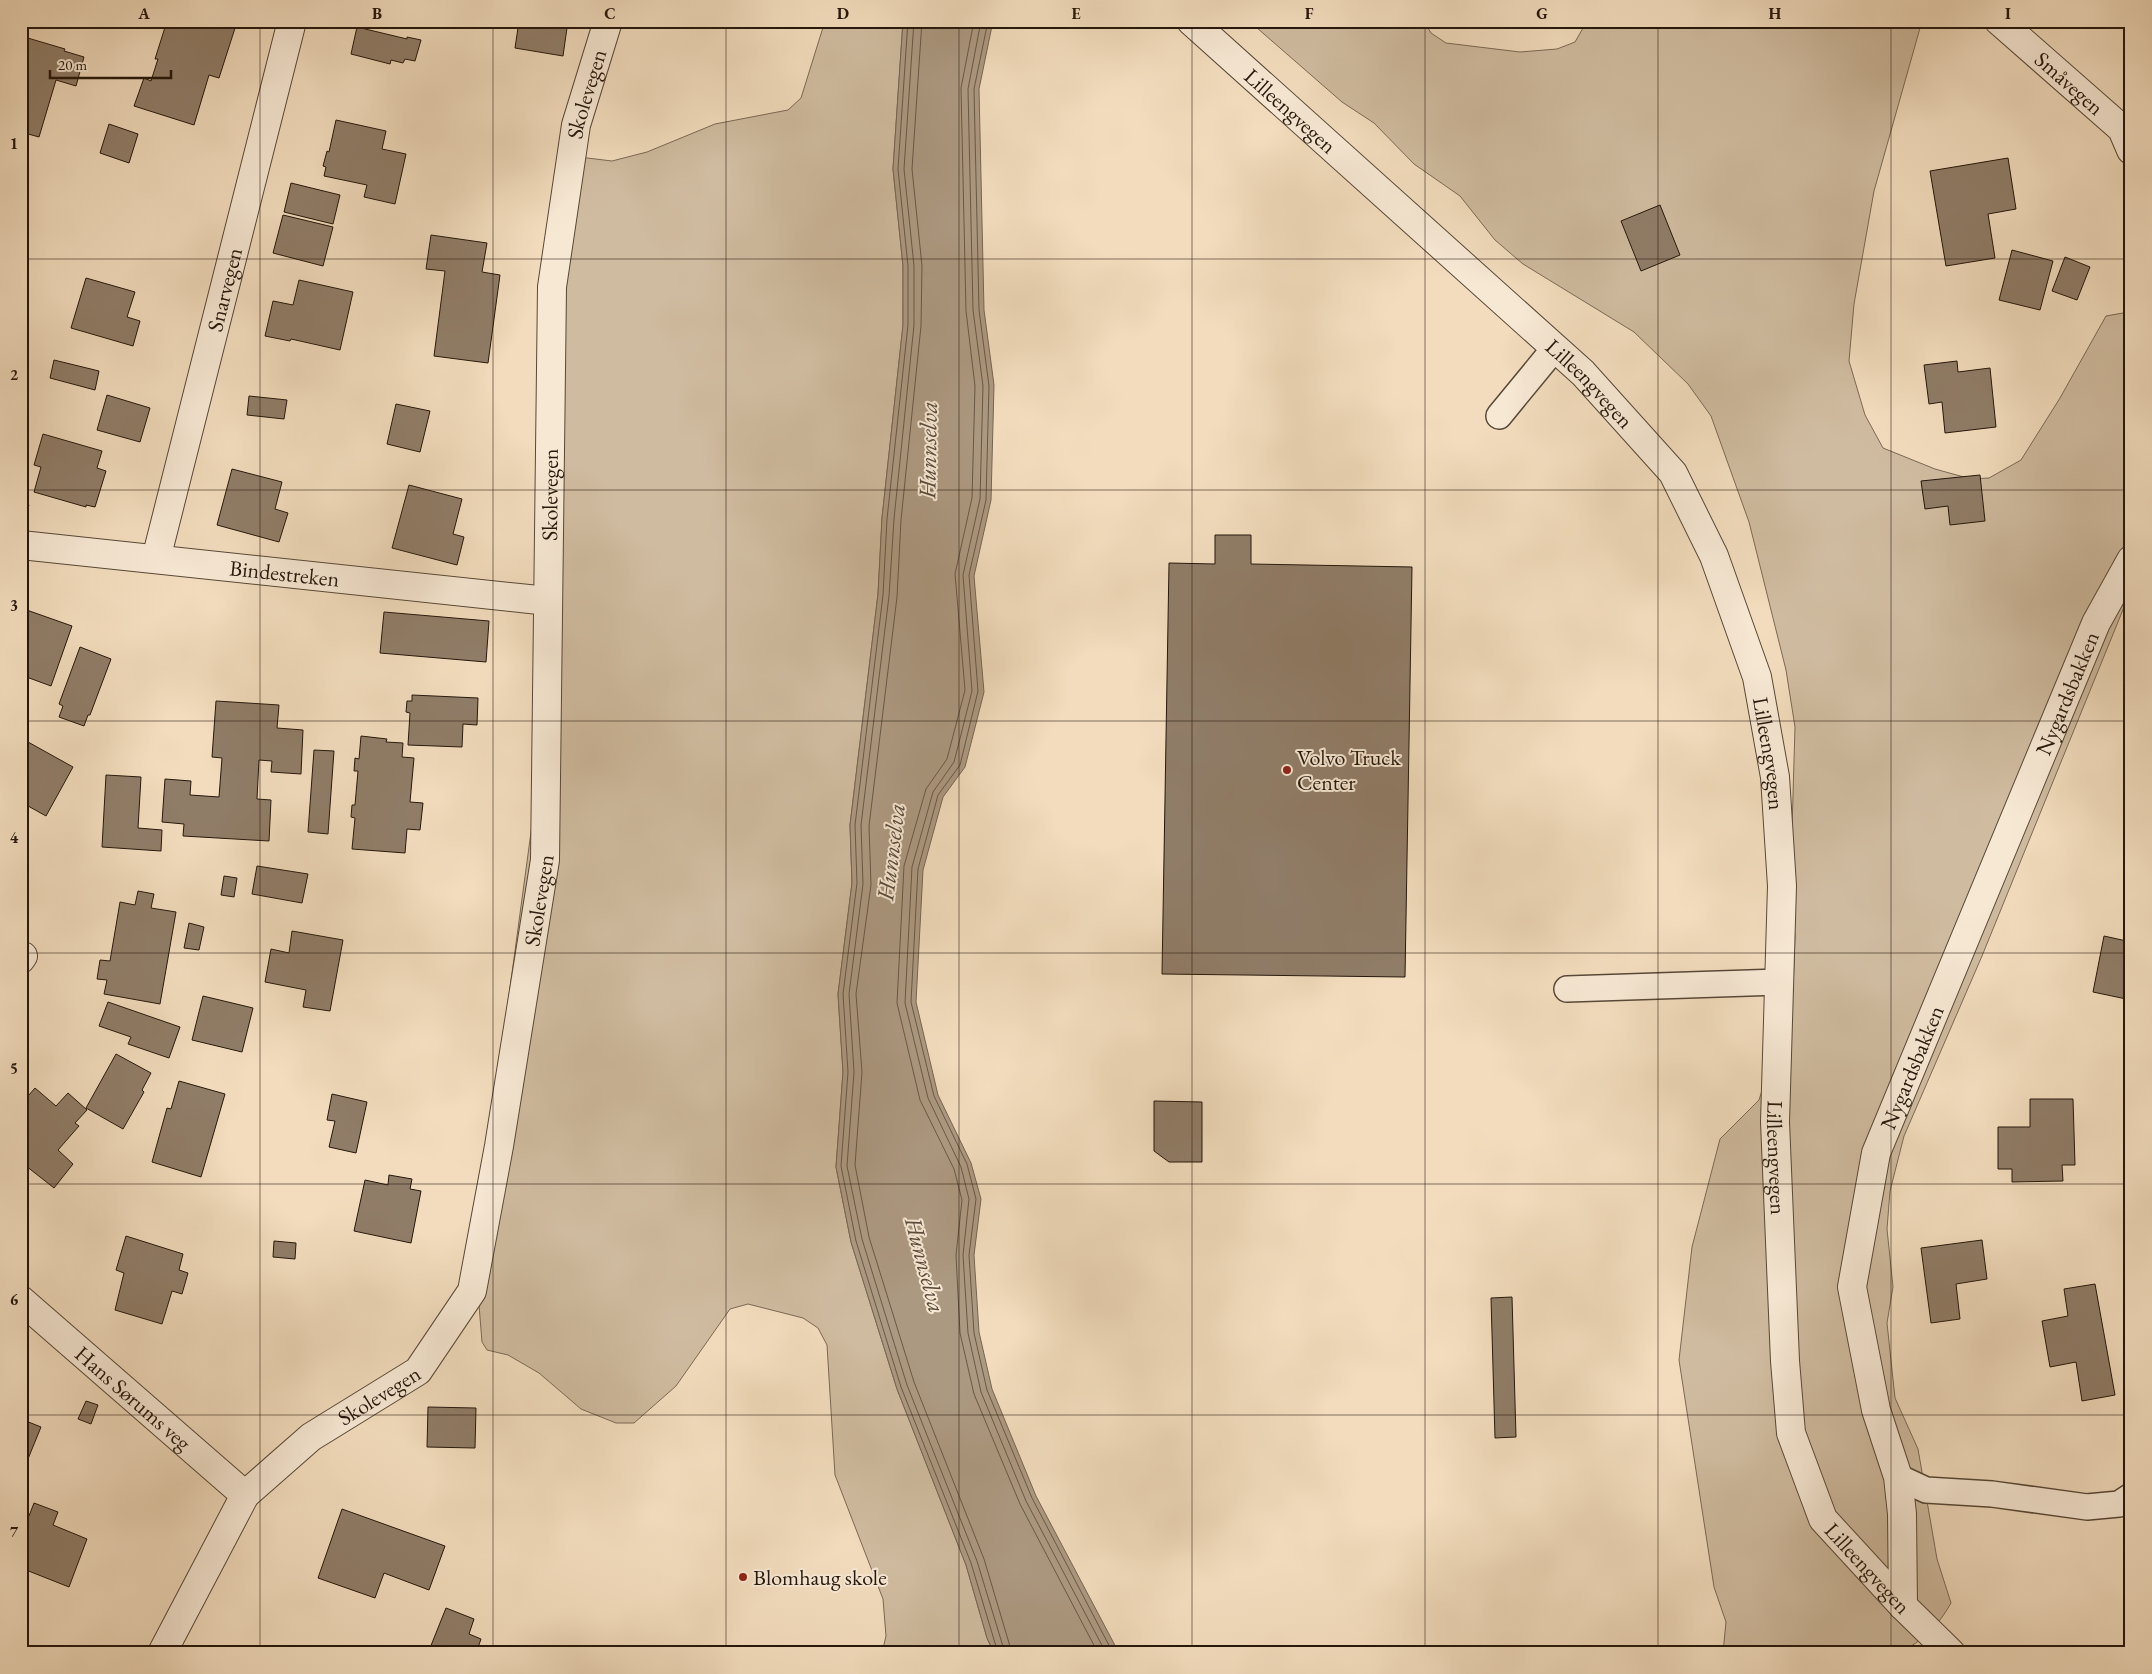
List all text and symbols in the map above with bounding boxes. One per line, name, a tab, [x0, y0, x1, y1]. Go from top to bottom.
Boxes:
text: A	[137, 3, 150, 24]
text: B	[372, 3, 382, 24]
text: C	[604, 3, 616, 24]
text: D	[837, 3, 849, 24]
text: E	[1071, 3, 1081, 24]
text: F	[1305, 3, 1314, 24]
text: G	[1536, 3, 1548, 24]
text: H	[1769, 3, 1782, 24]
text: I	[2005, 3, 2011, 24]
street label: Skolevegen	[560, 45, 614, 141]
street label: Småvegen	[2028, 45, 2110, 122]
scale bar	[50, 48, 171, 80]
text: 20 m	[58, 55, 87, 74]
street label: Lilleengvegen	[1238, 62, 1343, 160]
text: 1	[10, 133, 18, 154]
street label: Snarvegen	[200, 244, 249, 335]
street label: Lilleengvegen	[1539, 332, 1640, 435]
text: 2	[10, 364, 19, 385]
water label: Hunnselva	[911, 401, 944, 500]
street label: Skolevegen	[535, 448, 565, 541]
street label: Bindestreken	[228, 553, 341, 594]
text: 3	[10, 595, 18, 616]
street label: Nygardsbakken	[2029, 627, 2106, 760]
street label: Lilleengvegen	[1746, 695, 1791, 812]
place label: Volvo Truck Center	[1297, 743, 1401, 797]
marker: Volvo Truck Center	[1281, 764, 1293, 776]
water label: Hunnselva	[869, 802, 912, 903]
text: 4	[10, 827, 19, 848]
street label: Skolevegen	[517, 852, 561, 948]
street label: Nygardsbakken	[1873, 1001, 1951, 1134]
text: 5	[10, 1058, 18, 1079]
street label: Lilleengvegen	[1760, 1100, 1793, 1216]
water label: Hunnselva	[898, 1213, 953, 1316]
text: 6	[10, 1289, 19, 1310]
street label: Hans Sørums veg	[69, 1339, 198, 1457]
street label: Skolevegen	[332, 1359, 426, 1432]
street label: Lilleengvegen	[1818, 1516, 1917, 1620]
text: 7	[10, 1521, 19, 1542]
place label: Blomhaug skole	[753, 1563, 887, 1592]
marker: Blomhaug skole	[737, 1571, 749, 1583]

